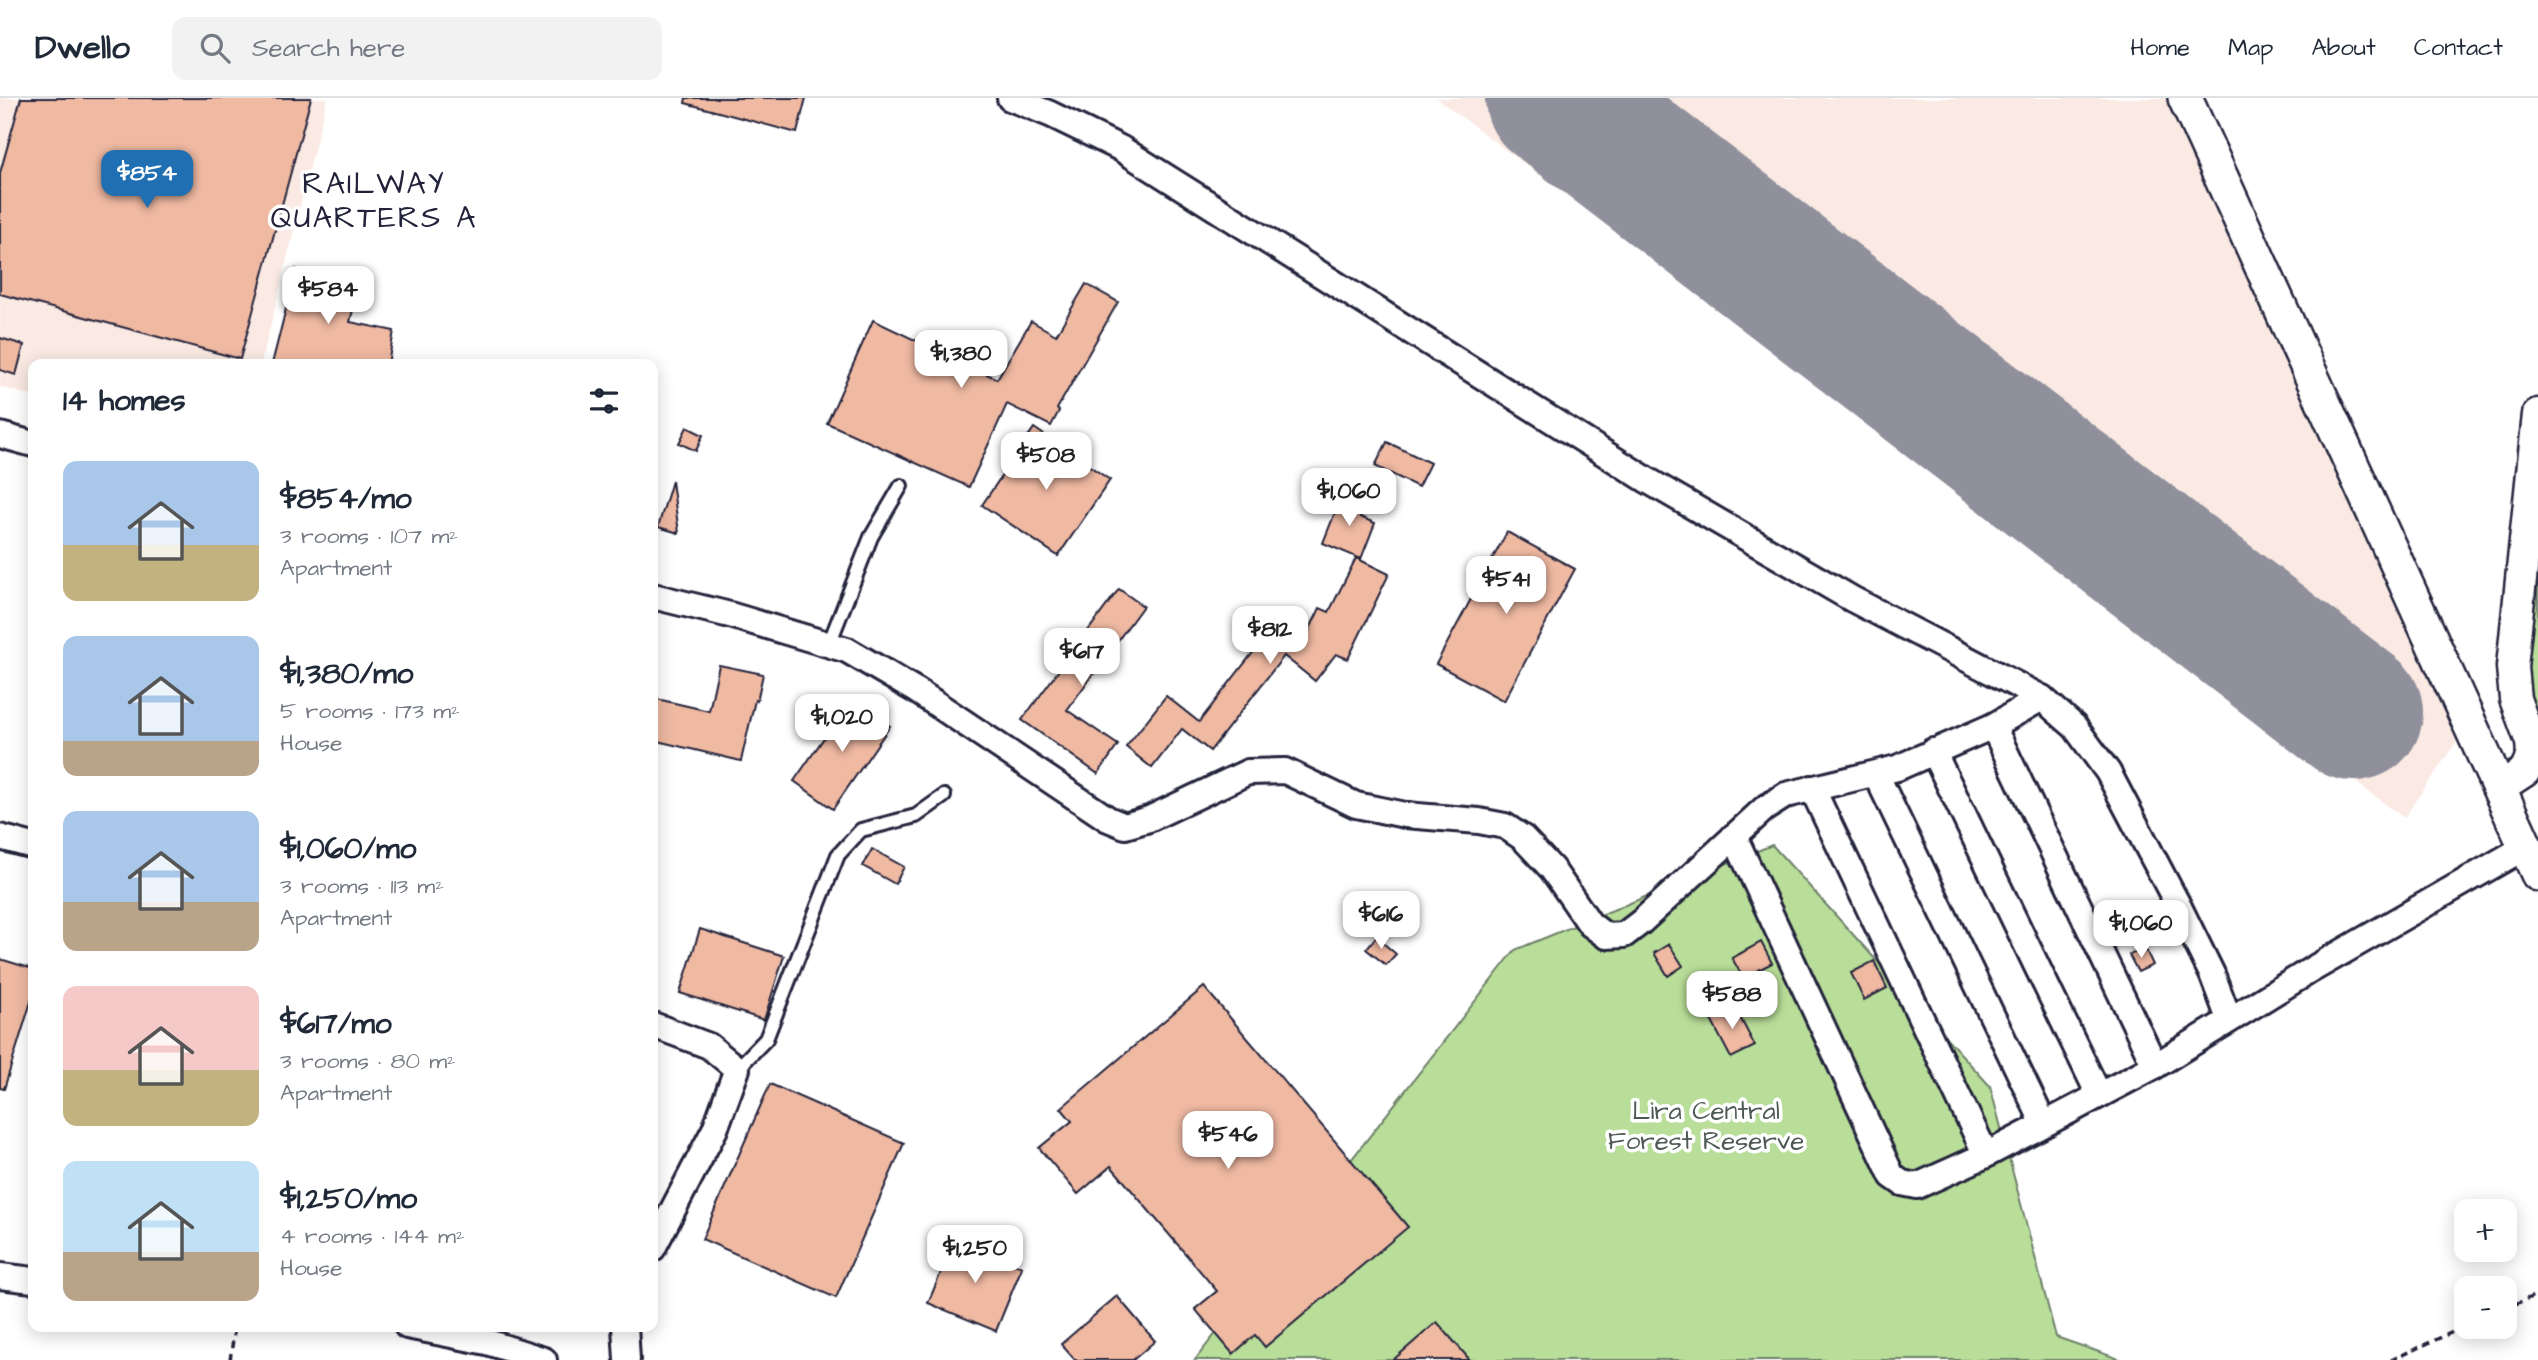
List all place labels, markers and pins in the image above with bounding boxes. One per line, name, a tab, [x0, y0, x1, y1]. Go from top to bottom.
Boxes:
pin: $854	[106, 150, 188, 210]
pin: $584	[287, 266, 369, 326]
pin: $1,380	[904, 330, 1018, 390]
pin: $508	[1005, 432, 1087, 492]
pin: $1,060	[1292, 468, 1406, 528]
pin: $541	[1465, 556, 1547, 616]
pin: $812	[1229, 606, 1311, 666]
pin: $617	[1041, 628, 1123, 688]
pin: $1,020	[785, 694, 899, 754]
pin: $616	[1340, 892, 1422, 951]
pin: $1,060	[2084, 900, 2198, 960]
pin: $588	[1691, 972, 1773, 1031]
pin: $546	[1187, 1112, 1269, 1171]
pin: $1,250	[918, 1226, 1032, 1285]

